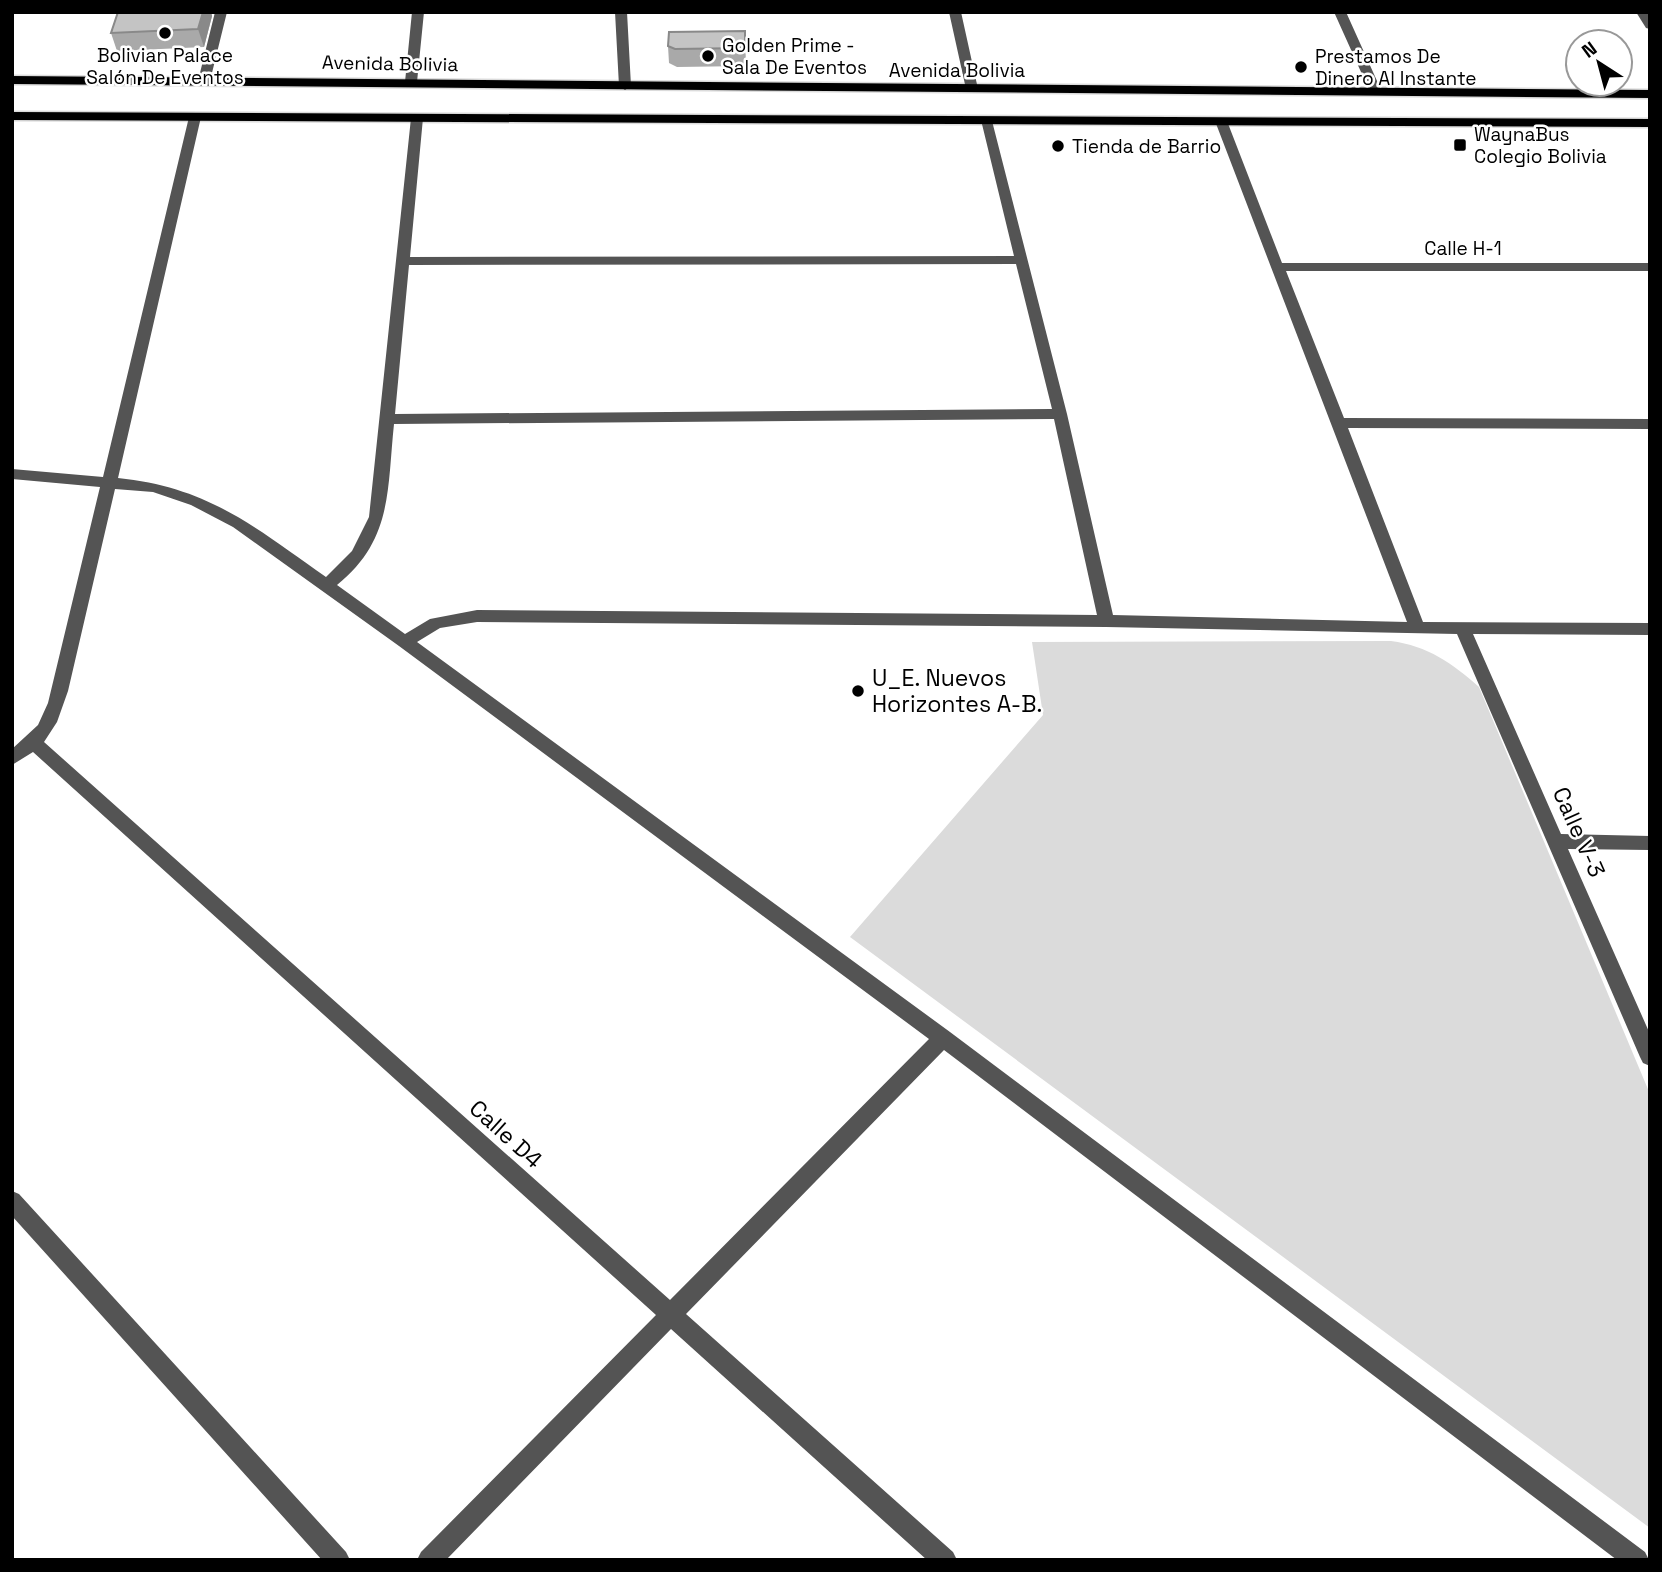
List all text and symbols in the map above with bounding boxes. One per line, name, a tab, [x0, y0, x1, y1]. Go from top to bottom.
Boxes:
marker: Bolivian Palace Salón De Eventos	[157, 25, 173, 41]
north arrow	[1564, 28, 1634, 98]
place label: Golden Prime - Sala De Eventos	[722, 33, 867, 80]
text: N	[1577, 36, 1602, 64]
place label: Bolivian Palace Salón De Eventos	[86, 43, 244, 90]
place label: Prestamos De Dinero Al Instante	[1315, 44, 1477, 91]
marker: Golden Prime - Sala De Eventos	[700, 48, 716, 64]
street label: Avenida Bolivia	[322, 50, 459, 77]
street label: Avenida Bolivia	[889, 58, 1025, 83]
marker: Prestamos De Dinero Al Instante	[1293, 59, 1309, 75]
place label: WaynaBus Colegio Bolivia	[1474, 122, 1607, 169]
place label: Tienda de Barrio	[1072, 134, 1221, 159]
marker: WaynaBus Colegio Bolivia	[1452, 137, 1468, 153]
marker: Tienda de Barrio	[1050, 138, 1066, 154]
street label: Calle H-1	[1424, 236, 1502, 261]
place label: U_E. Nuevos Horizontes A-B.	[872, 663, 1042, 719]
marker: U_E. Nuevos Horizontes A-B.	[850, 683, 866, 699]
street label: Calle V-3	[1546, 782, 1612, 882]
street label: Calle D4	[463, 1093, 549, 1175]

